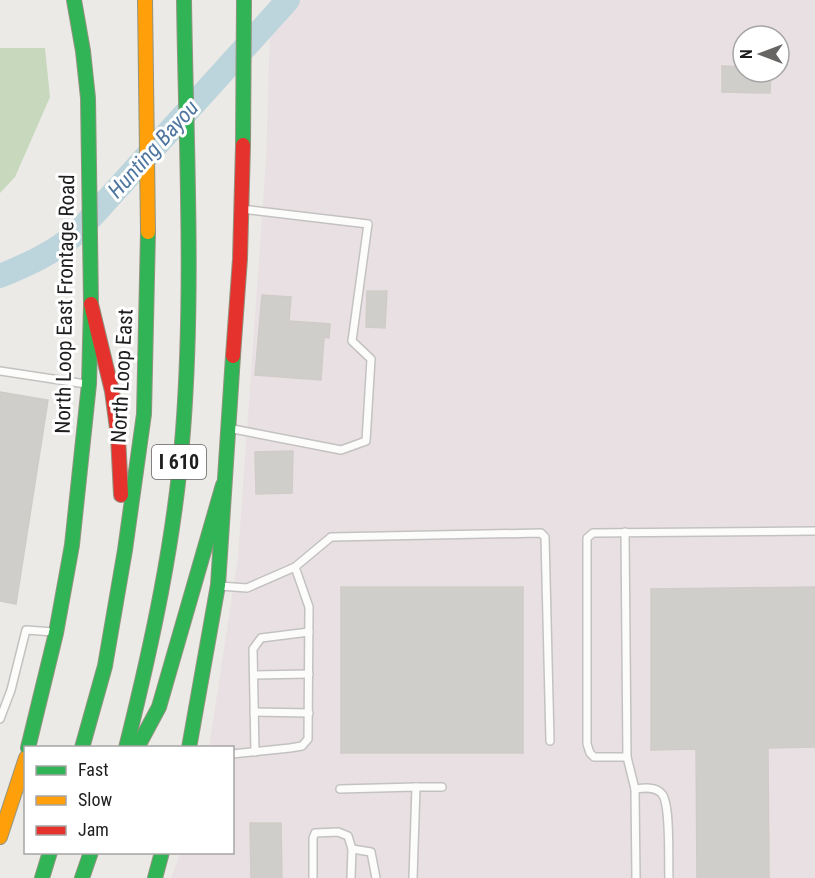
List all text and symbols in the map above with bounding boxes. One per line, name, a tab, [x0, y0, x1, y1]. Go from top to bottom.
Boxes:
north arrow	[731, 24, 791, 84]
text: N	[737, 49, 756, 59]
water label: Hunting Bayou	[103, 95, 203, 203]
street label: North Loop East Frontage Road	[51, 174, 79, 434]
street label: North Loop East	[107, 308, 137, 444]
road number: I 610	[152, 445, 206, 479]
legend	[24, 746, 234, 854]
text: Fast	[78, 759, 109, 780]
text: Slow	[78, 789, 113, 810]
text: Jam	[78, 819, 109, 840]

